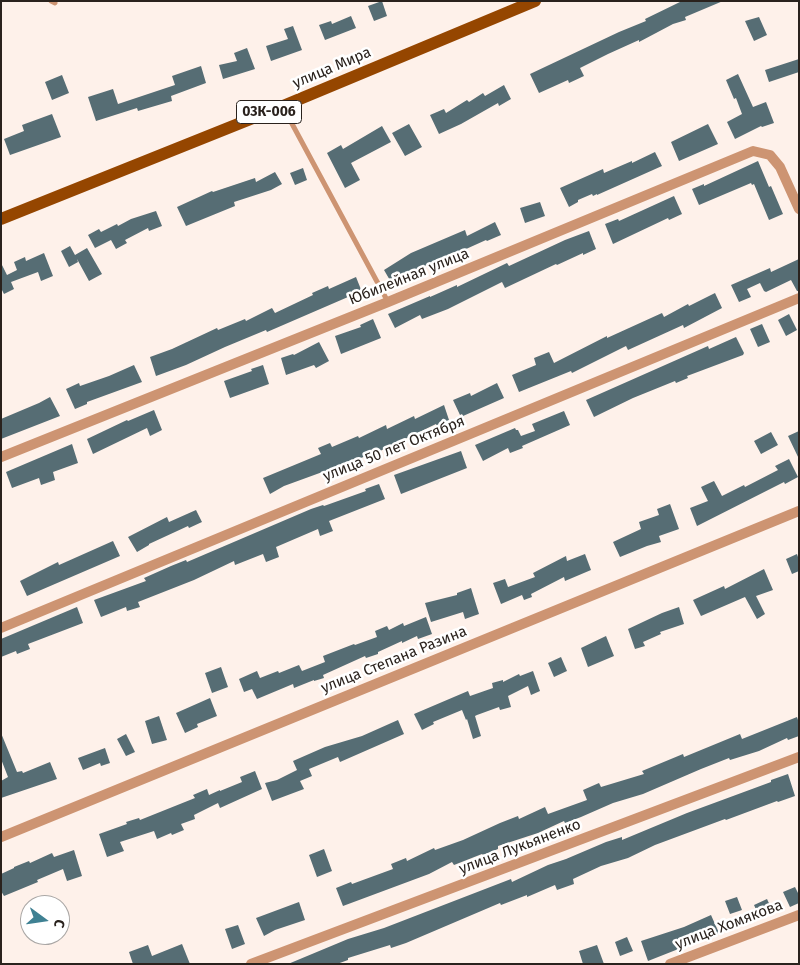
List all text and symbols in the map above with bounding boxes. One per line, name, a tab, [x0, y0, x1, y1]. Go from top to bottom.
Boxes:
street label: улица Мира	[290, 43, 374, 93]
road number: 03К-006	[236, 100, 302, 124]
street label: Юбилейная улица	[346, 245, 472, 309]
street label: улица 50 лет Октября	[320, 412, 468, 486]
street label: улица Степана Разина	[318, 623, 470, 697]
street label: улица Лукьяненко	[456, 815, 584, 879]
north arrow	[20, 895, 70, 945]
street label: улица Хомякова	[673, 896, 785, 954]
text: С	[50, 918, 68, 929]

